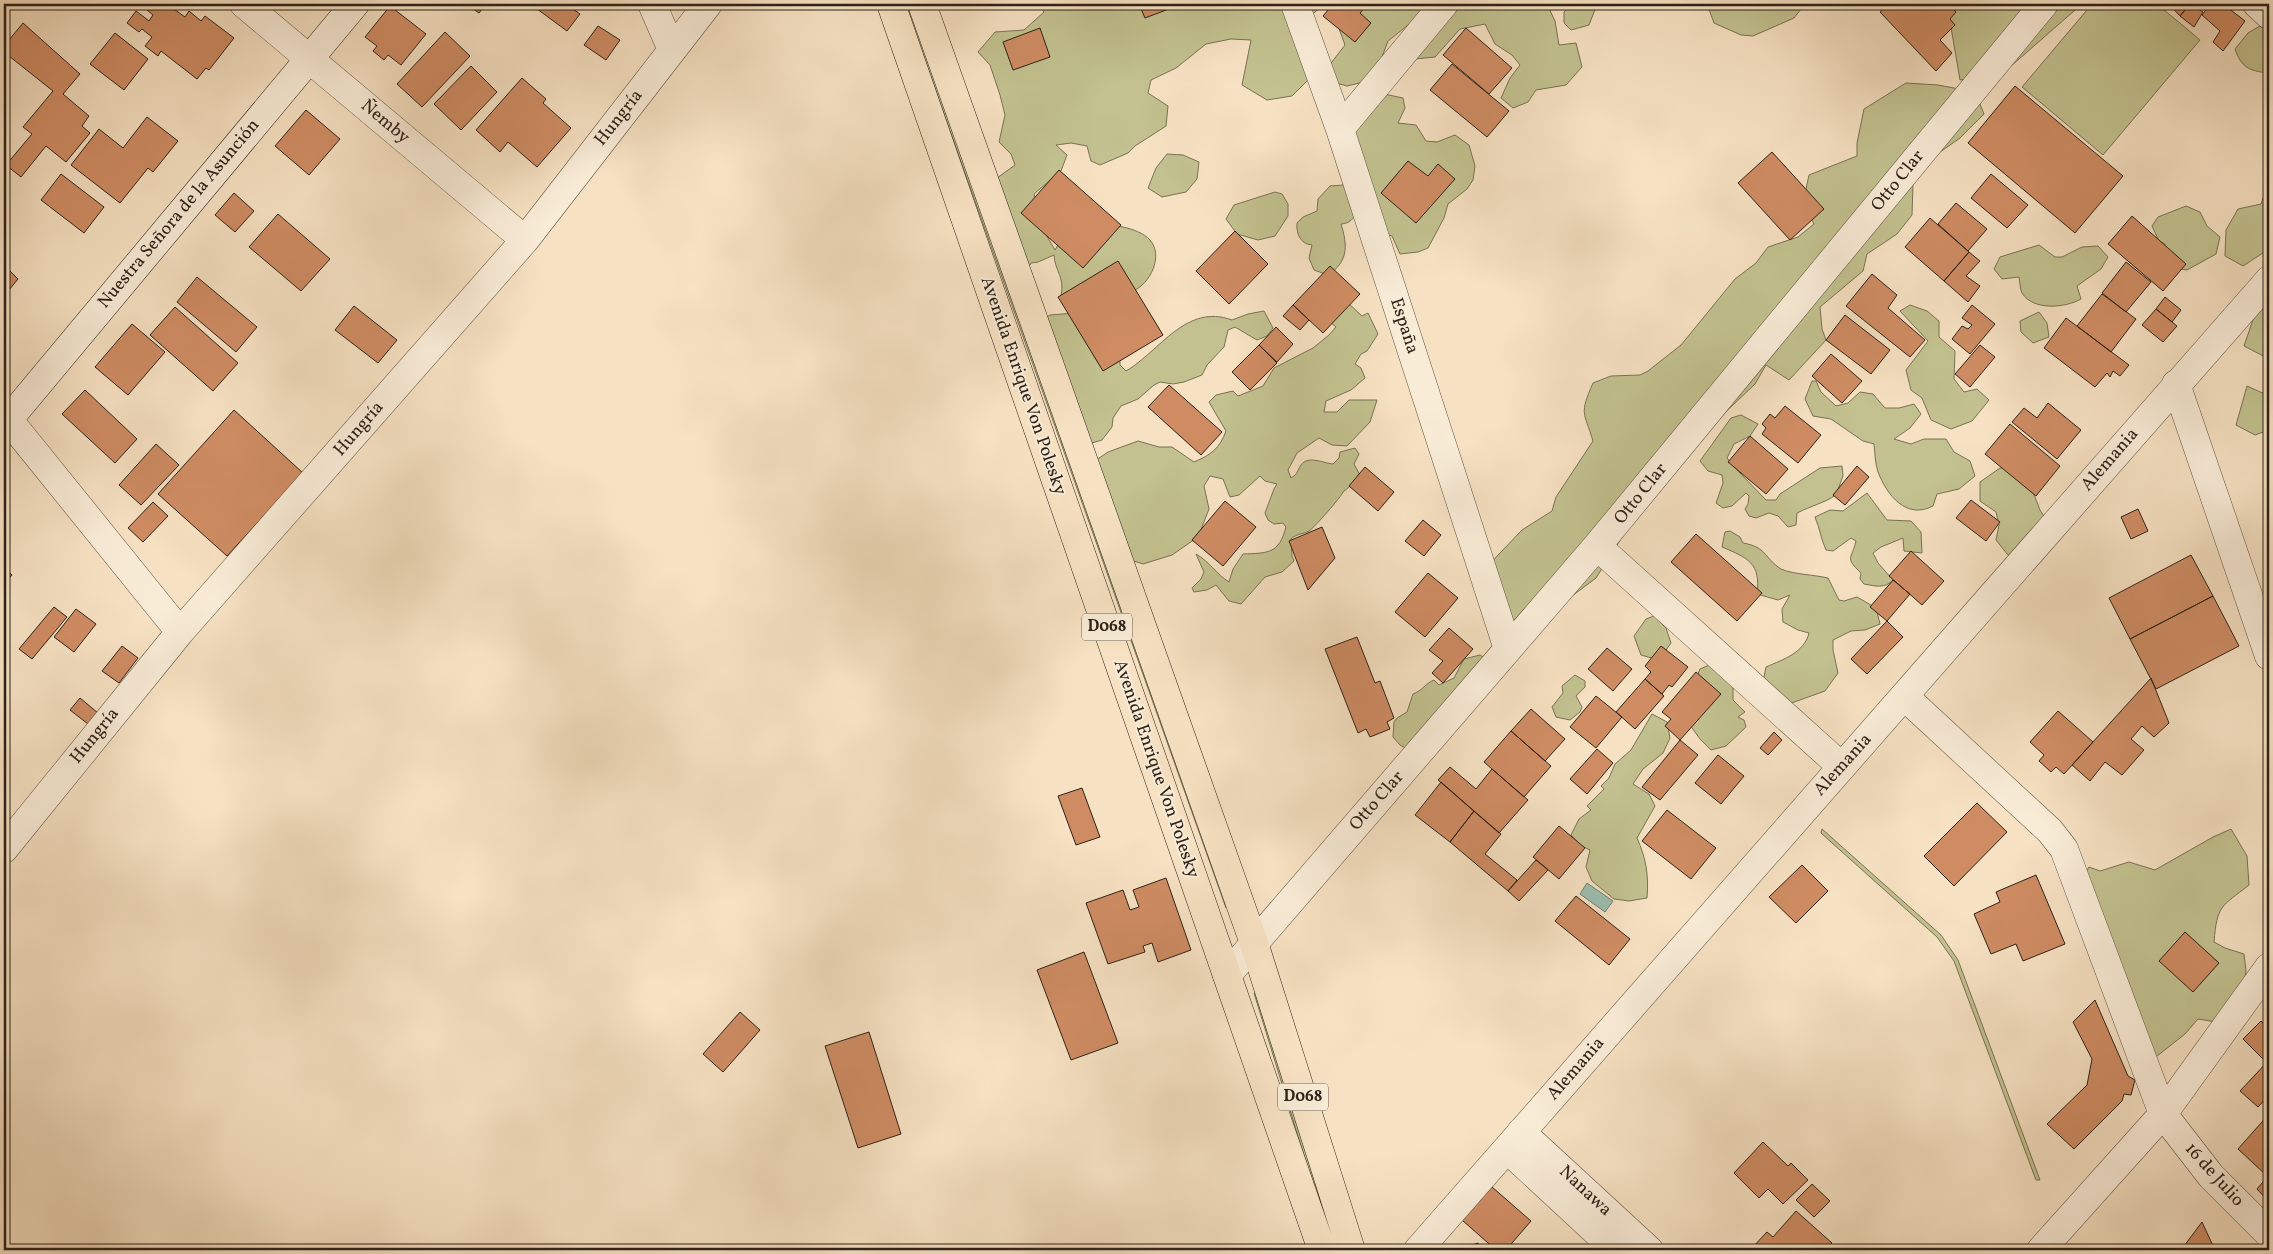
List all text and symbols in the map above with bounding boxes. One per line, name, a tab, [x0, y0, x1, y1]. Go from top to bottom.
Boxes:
street label: Hungría	[589, 84, 649, 152]
street label: Ñemby	[355, 94, 415, 150]
street label: Nuestra Señora de la Asunción	[92, 114, 266, 314]
street label: Otto Clar	[1866, 145, 1931, 217]
street label: Avenida Enrique Von Polesky	[974, 273, 1072, 499]
street label: España	[1383, 295, 1425, 357]
street label: Hungría	[328, 396, 390, 462]
street label: Alemania	[2075, 423, 2145, 497]
street label: Otto Clar	[1609, 458, 1674, 530]
road number: D068	[1082, 614, 1132, 640]
street label: Avenida Enrique Von Polesky	[1107, 656, 1205, 882]
street label: Hungría	[65, 703, 125, 769]
street label: Alemania	[1808, 728, 1878, 802]
street label: Otto Clar	[1344, 765, 1410, 836]
street label: Alemania	[1541, 1032, 1611, 1106]
road number: D068	[1278, 1084, 1328, 1110]
street label: 16 de Julio	[2178, 1137, 2250, 1213]
street label: Nanawa	[1553, 1160, 1617, 1222]

